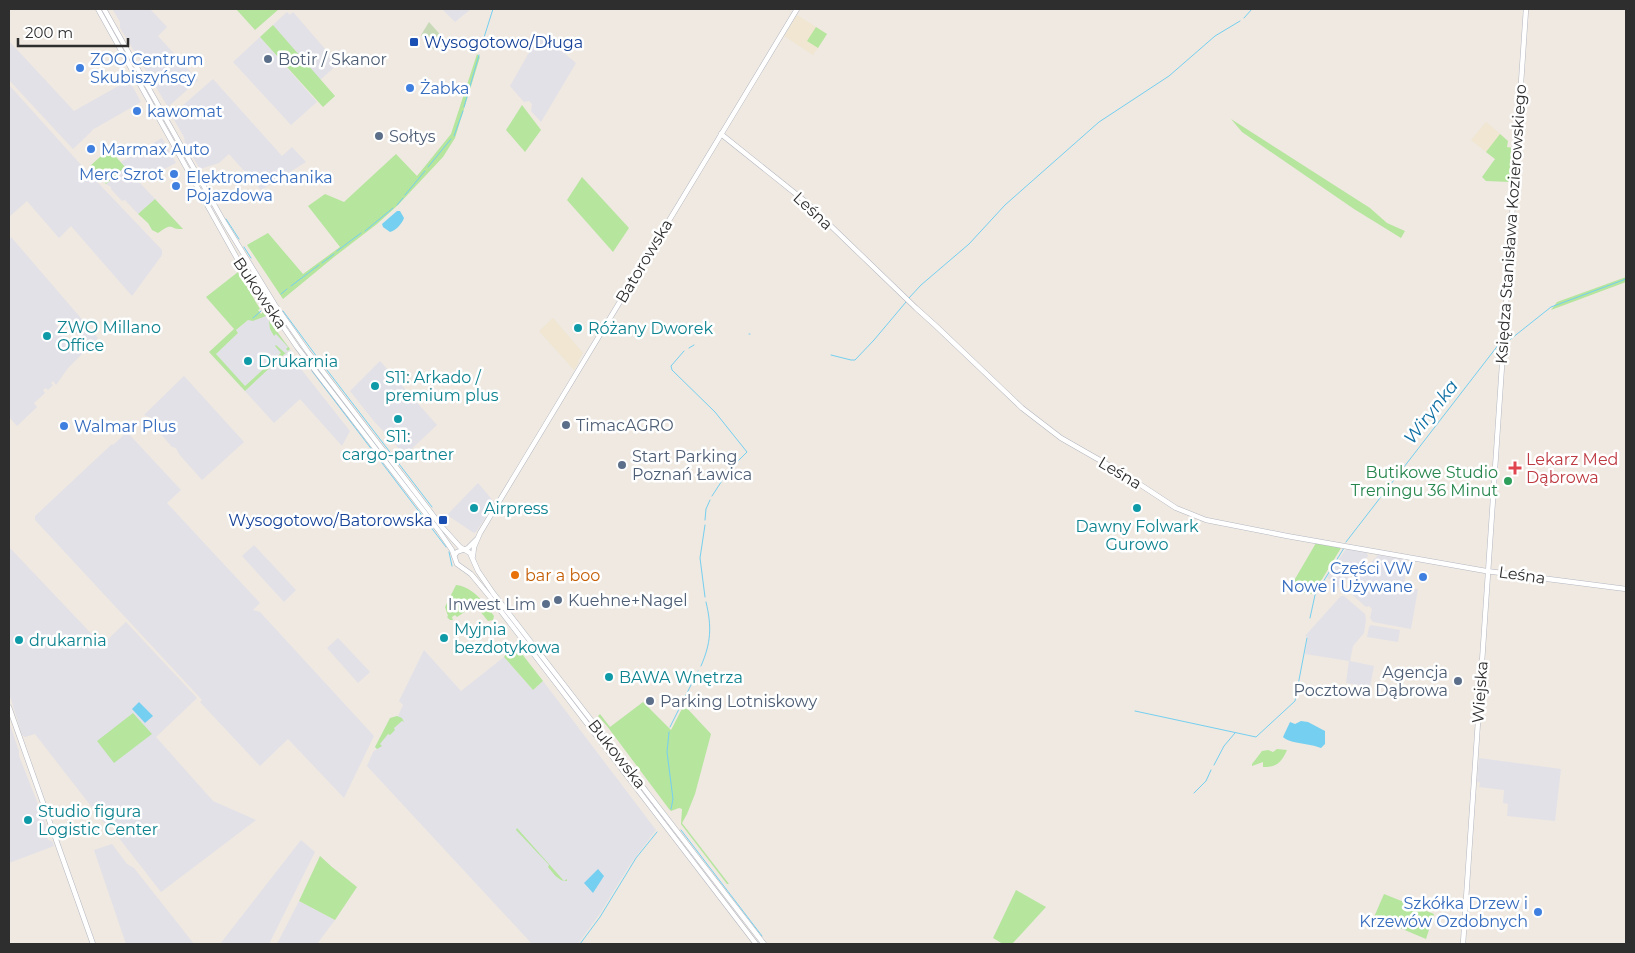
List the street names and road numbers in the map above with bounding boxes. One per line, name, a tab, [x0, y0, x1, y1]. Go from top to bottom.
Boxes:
street label: Księdza Stanisława Kozierowskiego	[1492, 83, 1530, 365]
street label: Leśna	[789, 188, 837, 234]
street label: Batorowska	[612, 216, 676, 306]
street label: Bukowska	[229, 254, 291, 332]
street label: Leśna	[1095, 453, 1145, 493]
street label: Leśna	[1497, 562, 1547, 588]
street label: Wiejska	[1468, 660, 1492, 724]
street label: Bukowska	[584, 716, 650, 792]

